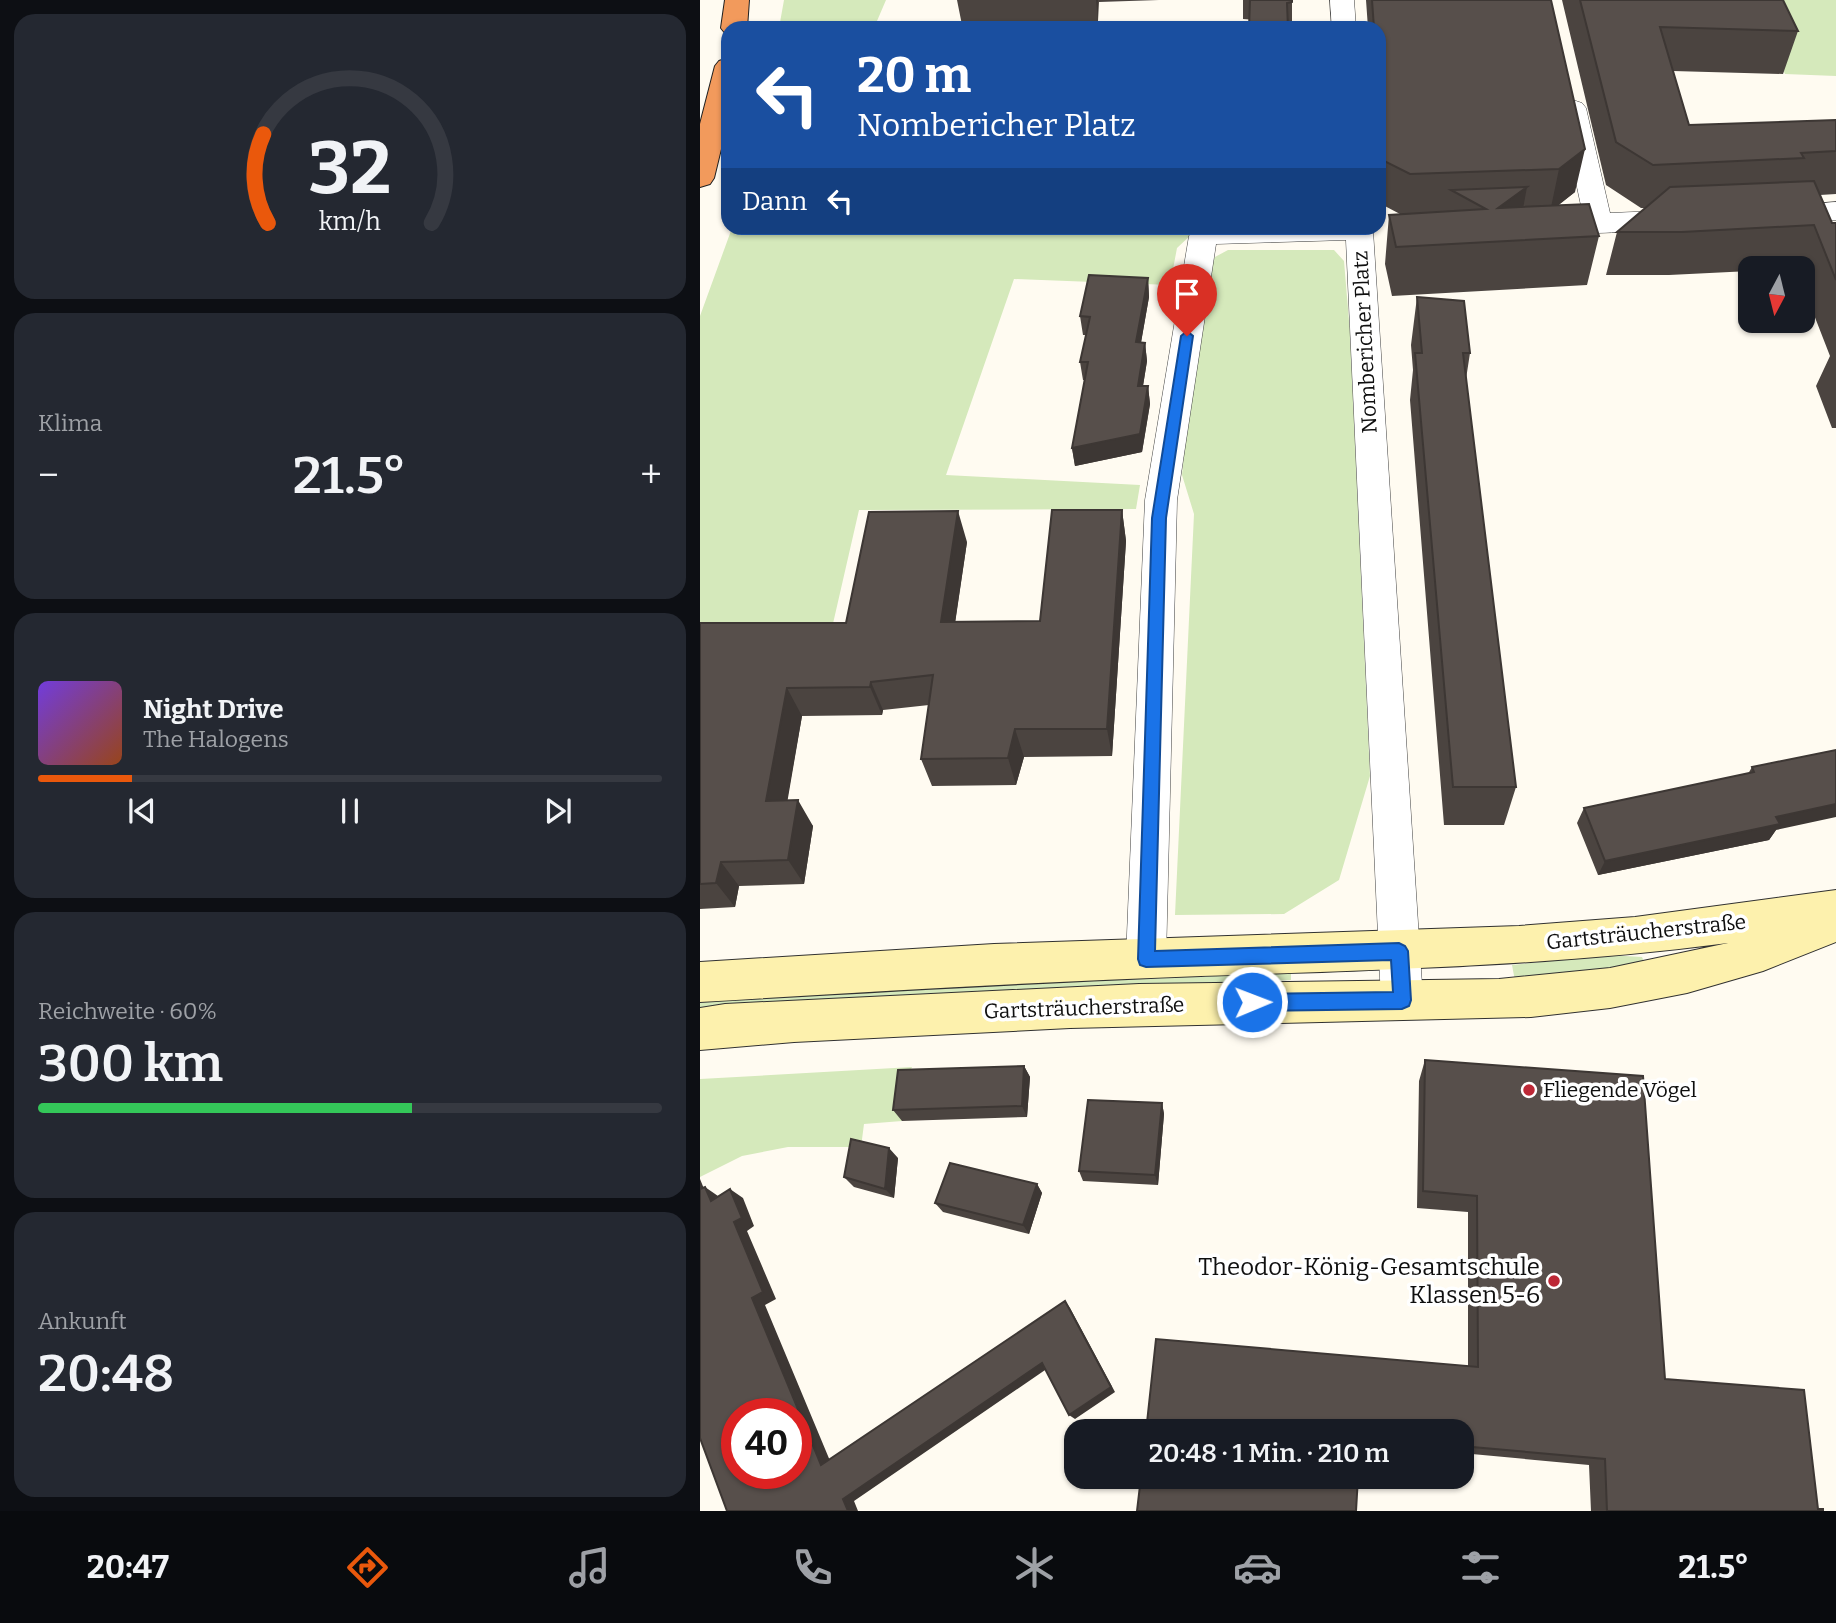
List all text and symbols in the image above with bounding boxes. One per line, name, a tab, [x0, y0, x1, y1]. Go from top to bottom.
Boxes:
text: 20 m	[857, 46, 971, 105]
icon: left	[742, 49, 833, 140]
text: Nombericher Platz	[857, 106, 1136, 144]
text: 32	[309, 125, 391, 212]
icon: left	[821, 182, 859, 220]
text: Dann	[742, 186, 807, 217]
text: km/h	[319, 207, 381, 237]
street label: Nombericher Platz	[1347, 250, 1383, 434]
north arrow	[1738, 256, 1815, 332]
map controls	[1738, 256, 1815, 333]
pin	[1157, 264, 1217, 336]
icon: arrive	[1168, 275, 1206, 313]
text: Klima	[38, 409, 102, 437]
text: 21.5°	[293, 444, 406, 507]
text: −	[38, 452, 59, 498]
text: +	[640, 452, 662, 498]
text: Night Drive	[143, 694, 284, 725]
text: The Halogens	[143, 725, 289, 753]
icon: previous	[123, 792, 161, 830]
icon: pause	[331, 792, 369, 830]
icon: next	[539, 792, 577, 830]
street label: Gartsträucherstraße	[1545, 909, 1747, 955]
position arrow	[1215, 965, 1289, 1039]
street label: Gartsträucherstraße	[983, 992, 1185, 1024]
text: Reichweite · 60%	[38, 997, 217, 1025]
text: 300 km	[38, 1032, 223, 1095]
place label: Fliegende Vögel	[1543, 1077, 1697, 1103]
marker: Fliegende Vögel	[1521, 1082, 1537, 1098]
place label: Theodor-König-Gesamtschule Klassen 5-6	[1198, 1253, 1540, 1309]
marker: Theodor-König-Gesamtschule Klassen 5-6	[1546, 1273, 1562, 1289]
text: Ankunft	[38, 1307, 127, 1335]
text: 20:48	[38, 1342, 174, 1405]
speed limit sign: 40	[721, 1398, 812, 1489]
text: 20:48 · 1 Min. · 210 m	[1149, 1438, 1389, 1469]
icon: directions	[343, 1543, 392, 1592]
icon: music	[565, 1543, 614, 1592]
icon: phone	[788, 1543, 837, 1592]
icon: climate	[1010, 1543, 1059, 1592]
icon: car	[1233, 1543, 1282, 1592]
icon: filters	[1456, 1543, 1505, 1592]
text: 20:47	[87, 1548, 169, 1586]
text: 21.5°	[1678, 1548, 1749, 1586]

